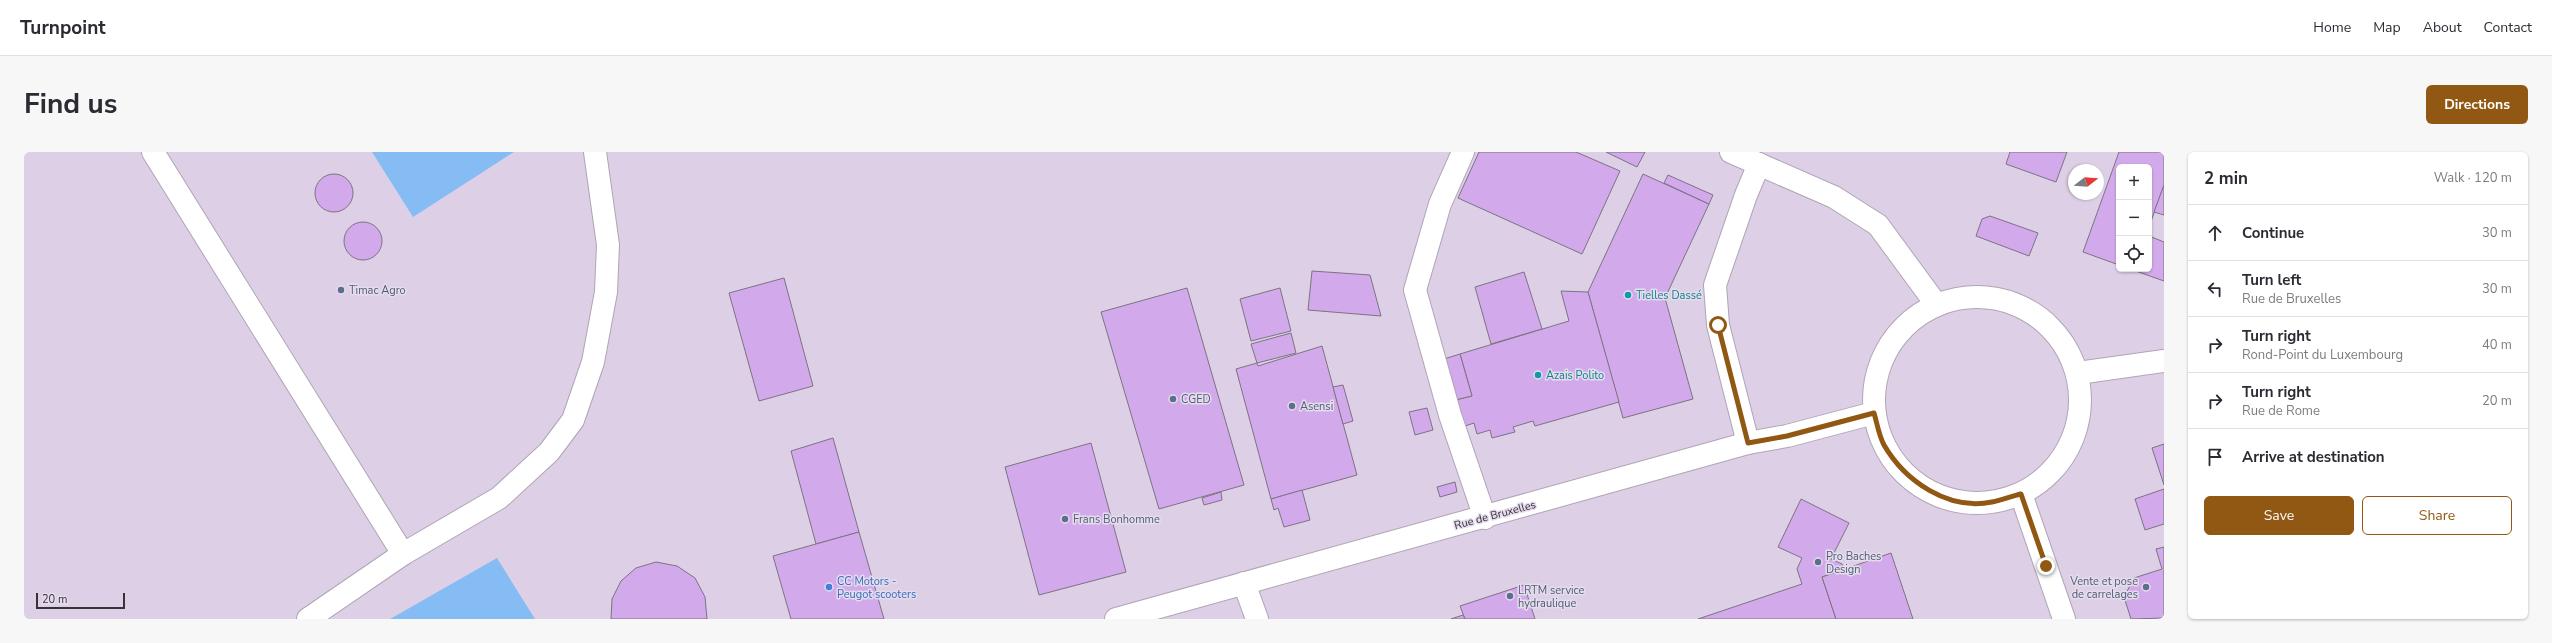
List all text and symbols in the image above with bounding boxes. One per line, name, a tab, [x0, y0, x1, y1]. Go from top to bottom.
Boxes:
text: Turnpoint	[20, 15, 106, 41]
text: Home	[2313, 18, 2351, 37]
text: Map	[2373, 18, 2401, 37]
text: About	[2423, 18, 2462, 37]
text: Contact	[2484, 18, 2532, 37]
text: Find us	[24, 85, 118, 123]
button: Directions	[2426, 85, 2528, 124]
north arrow	[2068, 164, 2104, 200]
map controls	[2116, 164, 2152, 272]
button: +	[2116, 164, 2152, 200]
text: 2 min	[2204, 167, 2248, 190]
text: Walk · 120 m	[2434, 169, 2512, 187]
button: −	[2116, 200, 2152, 236]
icon: ahead	[2204, 222, 2226, 244]
text: Continue	[2242, 223, 2304, 243]
text: 30 m	[2482, 224, 2512, 242]
button: locate	[2116, 236, 2152, 272]
text: Turn left	[2242, 270, 2301, 290]
icon: left	[2204, 278, 2226, 300]
text: 30 m	[2482, 280, 2512, 298]
place label: Timac Agro	[349, 283, 406, 298]
marker: Timac Agro	[336, 285, 346, 295]
place label: Tielles Dassé	[1636, 288, 1702, 303]
marker: Tielles Dassé	[1623, 290, 1633, 300]
text: Rue de Bruxelles	[2242, 290, 2341, 308]
route start	[1709, 316, 1727, 334]
text: Turn right	[2242, 326, 2311, 346]
icon: right	[2204, 334, 2226, 356]
text: 40 m	[2482, 336, 2512, 354]
text: Rond-Point du Luxembourg	[2242, 346, 2403, 364]
place label: Azais Polito	[1546, 368, 1604, 383]
marker: Azais Polito	[1533, 370, 1543, 380]
text: Turn right	[2242, 382, 2311, 402]
icon: right	[2204, 390, 2226, 412]
place label: CGED	[1181, 392, 1211, 407]
text: 20 m	[2482, 392, 2512, 410]
marker: CGED	[1168, 394, 1178, 404]
place label: Asensi	[1300, 399, 1333, 414]
marker: Asensi	[1287, 401, 1297, 411]
text: Rue de Rome	[2242, 402, 2320, 420]
icon: arrive	[2204, 446, 2226, 468]
text: Arrive at destination	[2242, 447, 2385, 467]
button: Save	[2204, 496, 2354, 535]
button: Share	[2362, 496, 2512, 535]
street label: Rue de Bruxelles	[1453, 497, 1537, 533]
place label: Frans Bonhomme	[1073, 512, 1160, 527]
marker: Frans Bonhomme	[1060, 514, 1070, 524]
place label: Pro Baches Design	[1826, 549, 1881, 577]
marker: Pro Baches Design	[1813, 557, 1823, 567]
route end	[2037, 557, 2055, 575]
place label: CC Motors - Peugot scooters	[837, 574, 916, 602]
place label: Vente et pose de carrelages	[2069, 574, 2138, 602]
marker: CC Motors - Peugot scooters	[824, 582, 834, 592]
marker: Vente et pose de carrelages	[2141, 582, 2151, 592]
place label: LRTM service hydraulique	[1518, 583, 1585, 611]
scale bar	[36, 591, 125, 610]
marker: LRTM service hydraulique	[1505, 591, 1515, 601]
text: 20 m	[42, 592, 67, 607]

